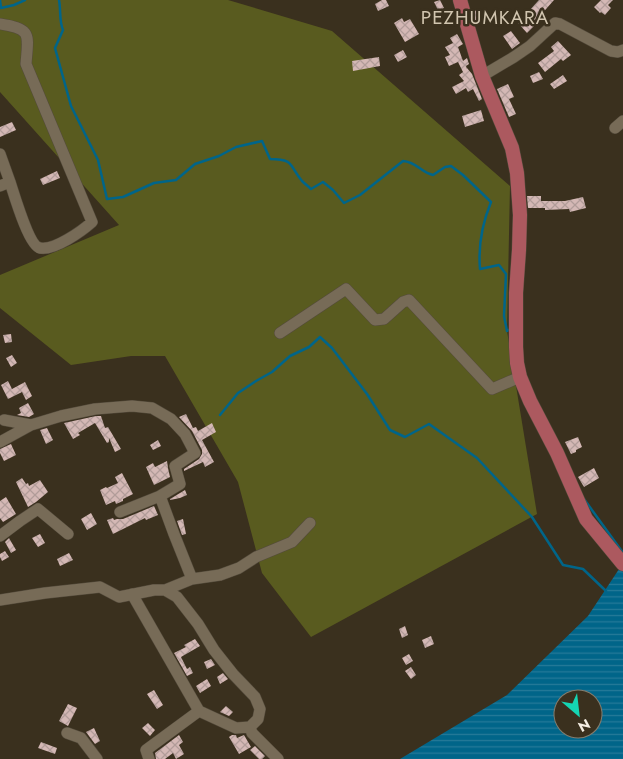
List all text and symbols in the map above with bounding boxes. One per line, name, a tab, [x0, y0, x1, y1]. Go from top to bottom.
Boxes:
district label: PEZHUMKARA	[421, 4, 549, 31]
north arrow	[553, 689, 603, 739]
text: N	[574, 714, 594, 737]

